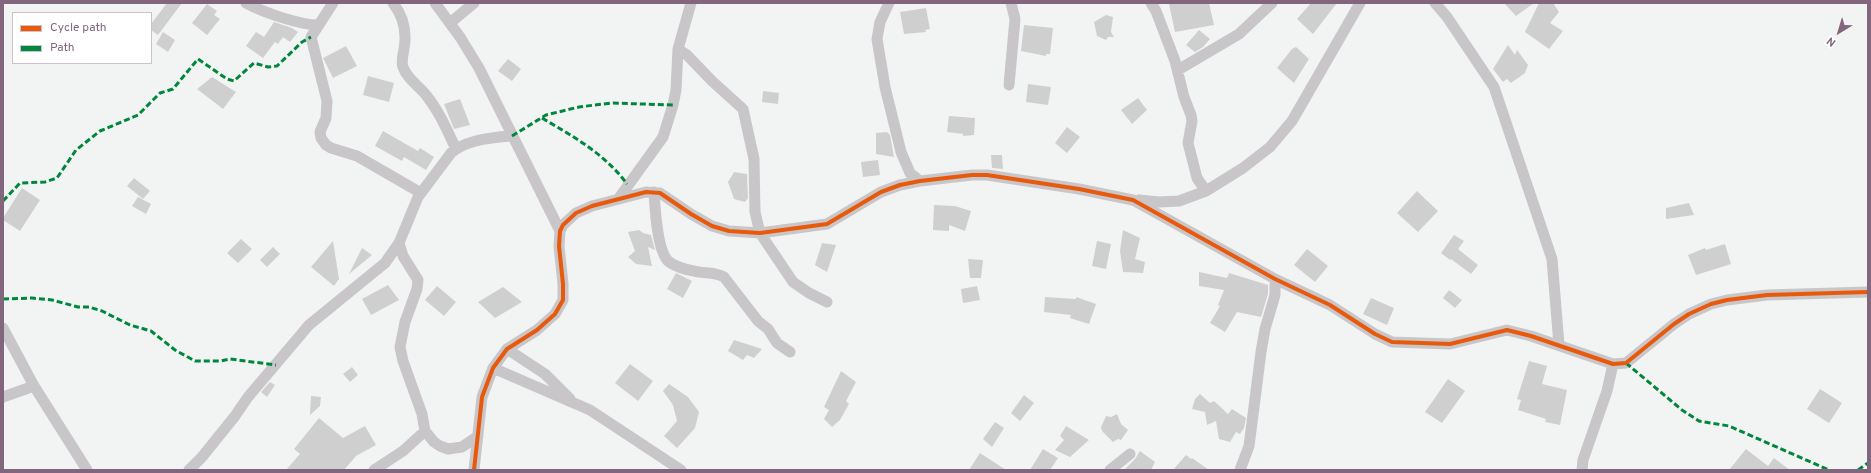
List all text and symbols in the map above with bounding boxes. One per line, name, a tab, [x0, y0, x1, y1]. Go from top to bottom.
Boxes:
legend	[12, 12, 152, 64]
north arrow	[1819, 12, 1859, 52]
text: Cycle path	[50, 20, 107, 36]
text: N	[1824, 34, 1839, 49]
text: Path	[50, 40, 75, 56]

